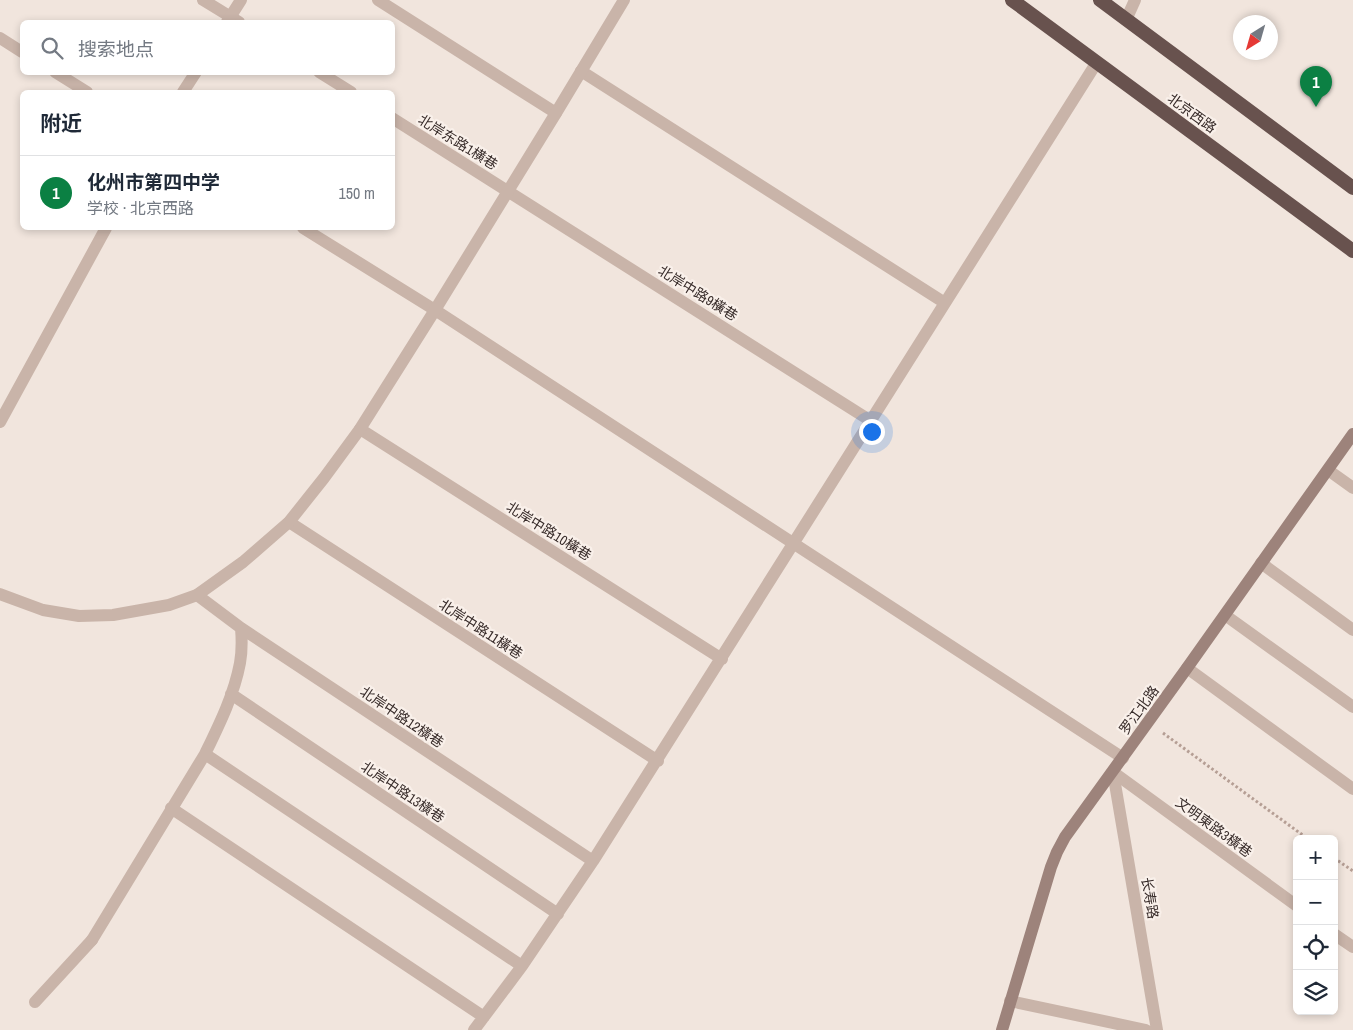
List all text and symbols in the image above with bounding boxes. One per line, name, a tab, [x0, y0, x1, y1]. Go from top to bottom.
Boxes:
north arrow	[1233, 15, 1278, 60]
search box	[20, 20, 395, 75]
icon: search	[38, 34, 66, 62]
text: 搜索地点	[78, 36, 154, 62]
pin: 1	[1300, 66, 1332, 107]
street label: 北京西路	[1164, 89, 1220, 137]
text: 附近	[40, 109, 82, 138]
street label: 北岸东路1横巷	[415, 110, 501, 174]
text: 化州市第四中学	[87, 169, 220, 195]
text: 1	[52, 182, 60, 204]
text: 150 m	[339, 182, 375, 204]
text: 学校 · 北京西路	[87, 197, 194, 219]
street label: 北岸中路9橫巷	[655, 261, 741, 325]
your location	[859, 419, 885, 445]
street label: 北岸中路10橫巷	[503, 498, 595, 564]
street label: 北岸中路11橫巷	[436, 595, 526, 663]
street label: 北岸中路12橫巷	[357, 682, 447, 752]
street label: 罗江北路	[1115, 682, 1163, 738]
street label: 北岸中路13橫巷	[358, 757, 448, 827]
street label: 文明東路3橫巷	[1172, 793, 1256, 861]
map controls	[1293, 835, 1338, 1015]
button: +	[1293, 835, 1338, 880]
street label: 长寿路	[1137, 876, 1163, 920]
button: −	[1293, 880, 1338, 925]
button: locate	[1293, 925, 1338, 970]
button: layers	[1293, 970, 1338, 1015]

